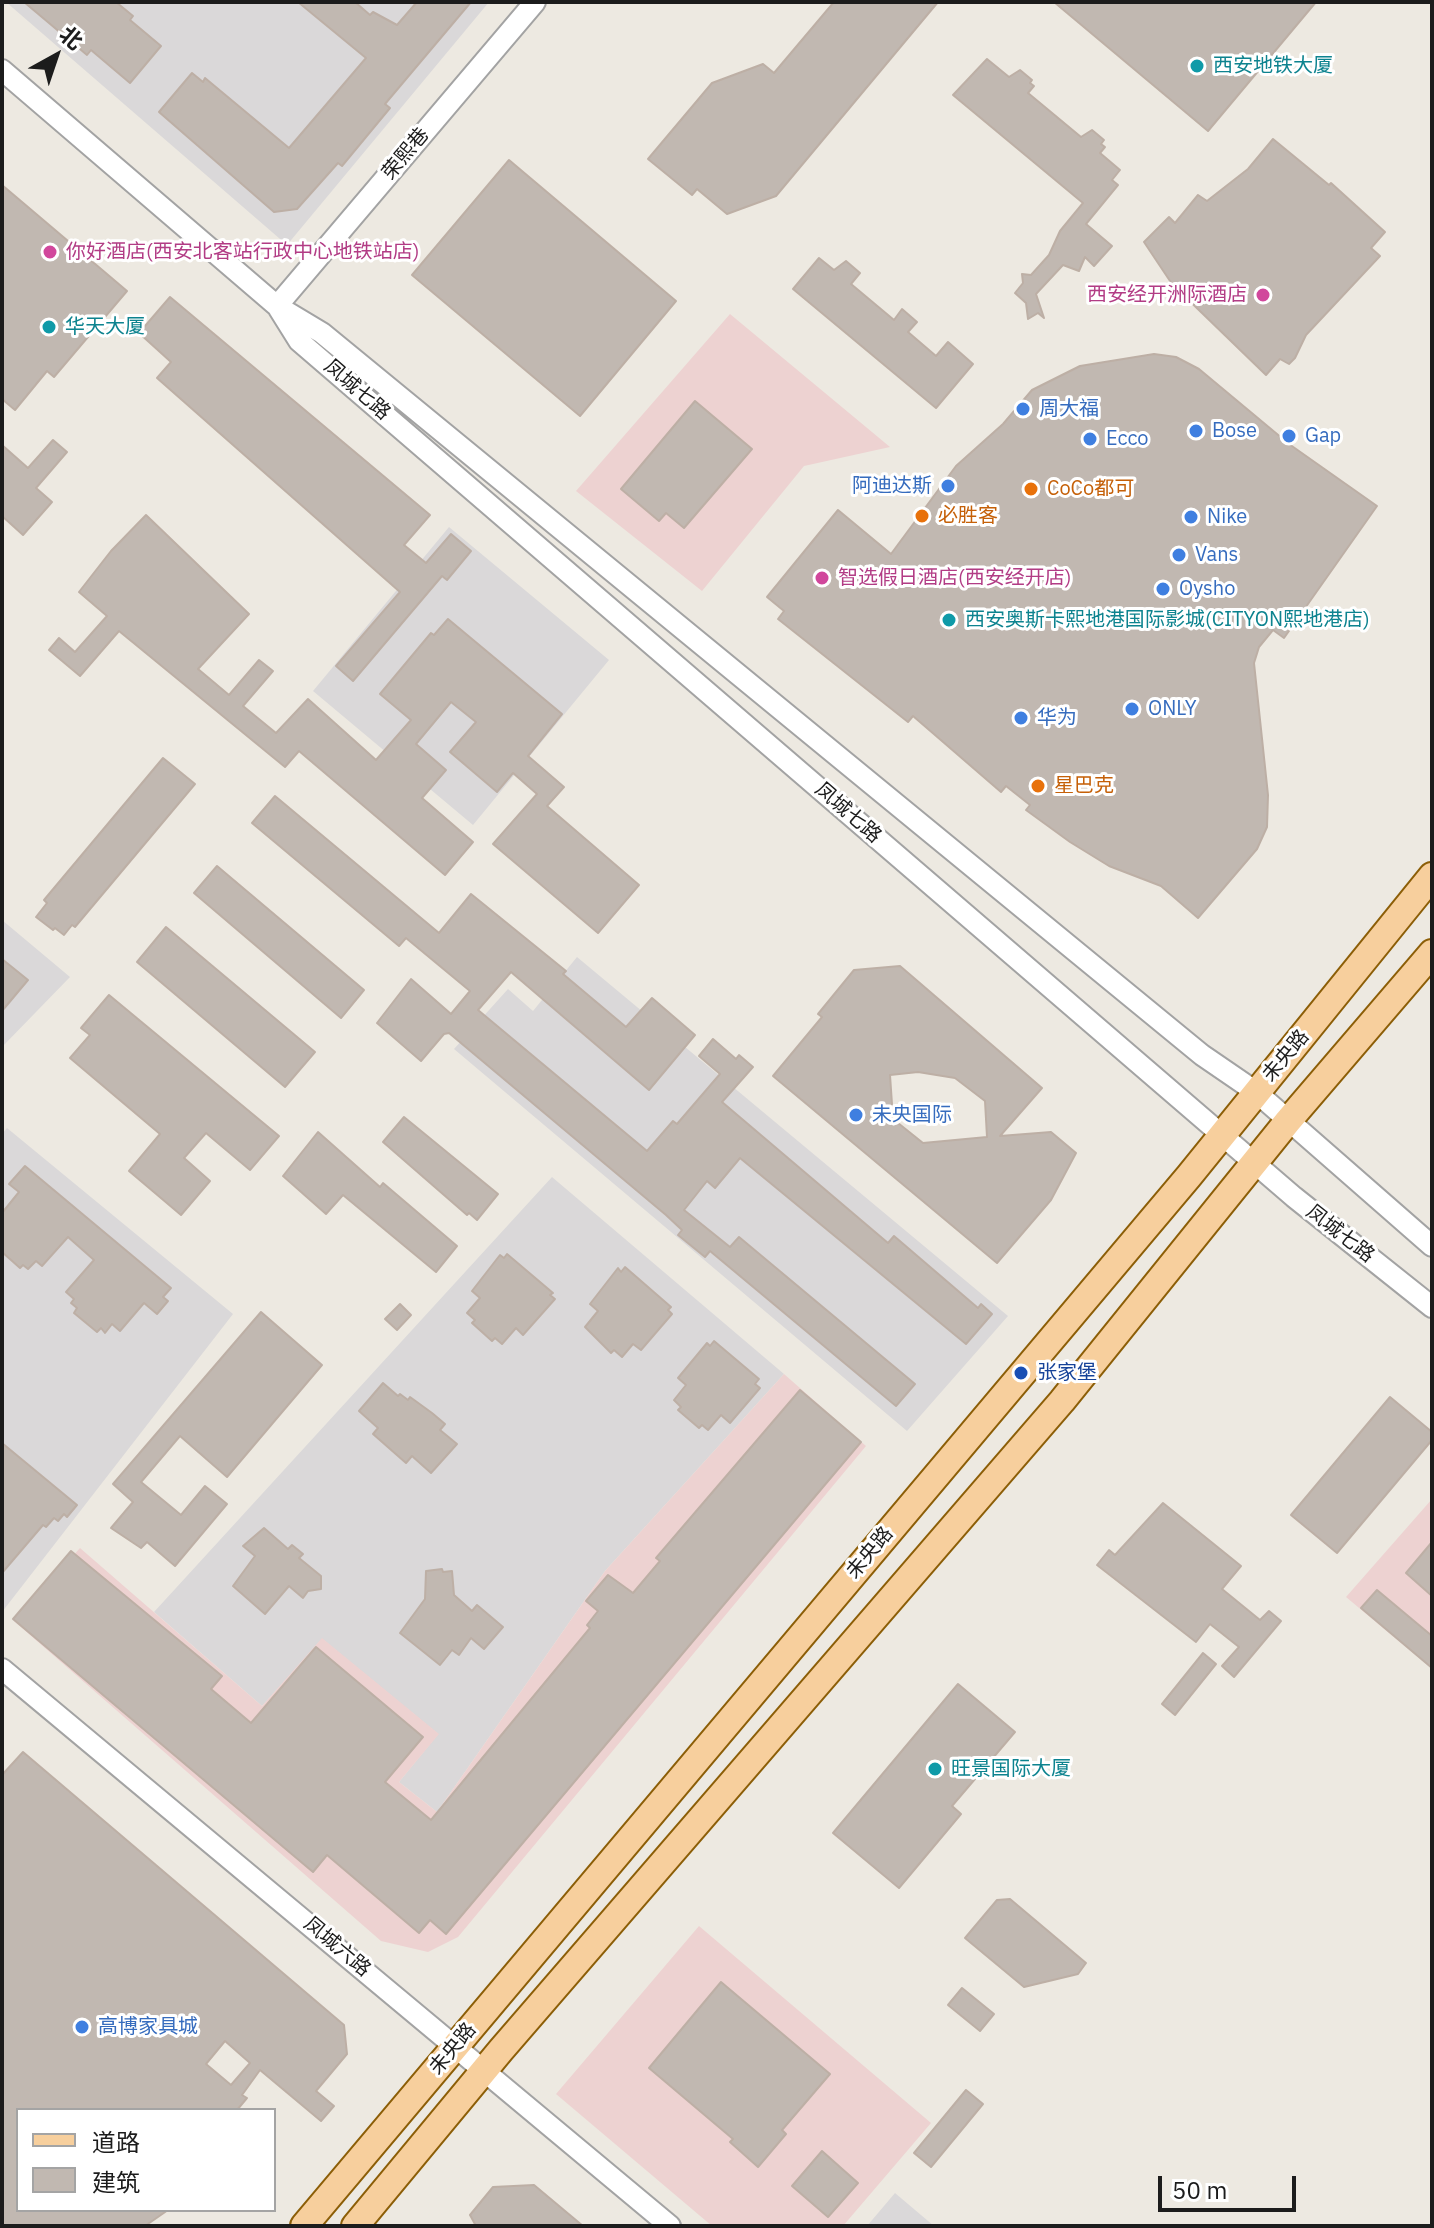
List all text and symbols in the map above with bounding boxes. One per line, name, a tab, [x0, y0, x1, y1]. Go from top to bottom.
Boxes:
north arrow	[16, 16, 96, 96]
text: 北	[54, 19, 89, 55]
place label: 西安地铁大厦	[1213, 54, 1333, 78]
marker: 西安地铁大厦	[1188, 57, 1206, 75]
street label: 荣熙巷	[378, 123, 434, 185]
place label: 你好酒店(西安北客站行政中心地铁站店)	[66, 240, 419, 264]
marker: 你好酒店(西安北客站行政中心地铁站店)	[41, 243, 59, 261]
place label: 西安经开洲际酒店	[1087, 283, 1247, 307]
marker: 西安经开洲际酒店	[1254, 286, 1272, 304]
place label: 华天大厦	[65, 315, 145, 339]
marker: 华天大厦	[40, 318, 58, 336]
street label: 凤城七路	[319, 355, 395, 425]
place label: 周大福	[1039, 397, 1099, 421]
marker: 周大福	[1014, 400, 1032, 418]
place label: Bose	[1212, 419, 1257, 443]
marker: Bose	[1187, 422, 1205, 440]
place label: Gap	[1305, 424, 1341, 448]
place label: Ecco	[1106, 427, 1149, 451]
marker: Gap	[1280, 427, 1298, 445]
marker: Ecco	[1081, 430, 1099, 448]
place label: 阿迪达斯	[852, 474, 932, 498]
marker: 阿迪达斯	[939, 477, 957, 495]
place label: CoCo都可	[1047, 477, 1134, 501]
marker: CoCo都可	[1022, 480, 1040, 498]
place label: 必胜客	[938, 504, 998, 528]
place label: Nike	[1207, 505, 1247, 529]
marker: 必胜客	[913, 507, 931, 525]
marker: Nike	[1182, 508, 1200, 526]
place label: Vans	[1195, 543, 1238, 567]
marker: Vans	[1170, 546, 1188, 564]
place label: 智选假日酒店(西安经开店)	[838, 566, 1071, 590]
marker: 智选假日酒店(西安经开店)	[813, 569, 831, 587]
place label: Oysho	[1179, 577, 1235, 601]
marker: Oysho	[1154, 580, 1172, 598]
place label: 西安奥斯卡熙地港国际影城(CITYON熙地港店)	[965, 608, 1370, 632]
marker: 西安奥斯卡熙地港国际影城(CITYON熙地港店)	[940, 611, 958, 629]
place label: ONLY	[1148, 697, 1197, 721]
marker: ONLY	[1123, 700, 1141, 718]
place label: 华为	[1037, 706, 1077, 730]
marker: 华为	[1012, 709, 1030, 727]
place label: 星巴克	[1054, 774, 1114, 798]
marker: 星巴克	[1029, 777, 1047, 795]
street label: 凤城七路	[810, 778, 886, 848]
street label: 未央路	[1258, 1025, 1314, 1087]
place label: 未央国际	[872, 1103, 952, 1127]
marker: 未央国际	[847, 1106, 865, 1124]
street label: 凤城七路	[1301, 1200, 1379, 1268]
place label: 张家堡	[1037, 1361, 1097, 1385]
marker: 张家堡	[1012, 1364, 1030, 1382]
street label: 未央路	[842, 1522, 898, 1584]
place label: 旺景国际大厦	[951, 1757, 1071, 1781]
marker: 旺景国际大厦	[926, 1760, 944, 1778]
street label: 凤城六路	[299, 1912, 375, 1982]
place label: 高博家具城	[98, 2015, 198, 2039]
marker: 高博家具城	[73, 2018, 91, 2036]
street label: 未央路	[425, 2018, 481, 2080]
legend	[16, 2108, 276, 2212]
text: 道路	[92, 2126, 140, 2158]
scale bar	[1162, 2160, 1300, 2210]
text: 建筑	[92, 2166, 140, 2198]
text: 50 m	[1172, 2174, 1227, 2206]

